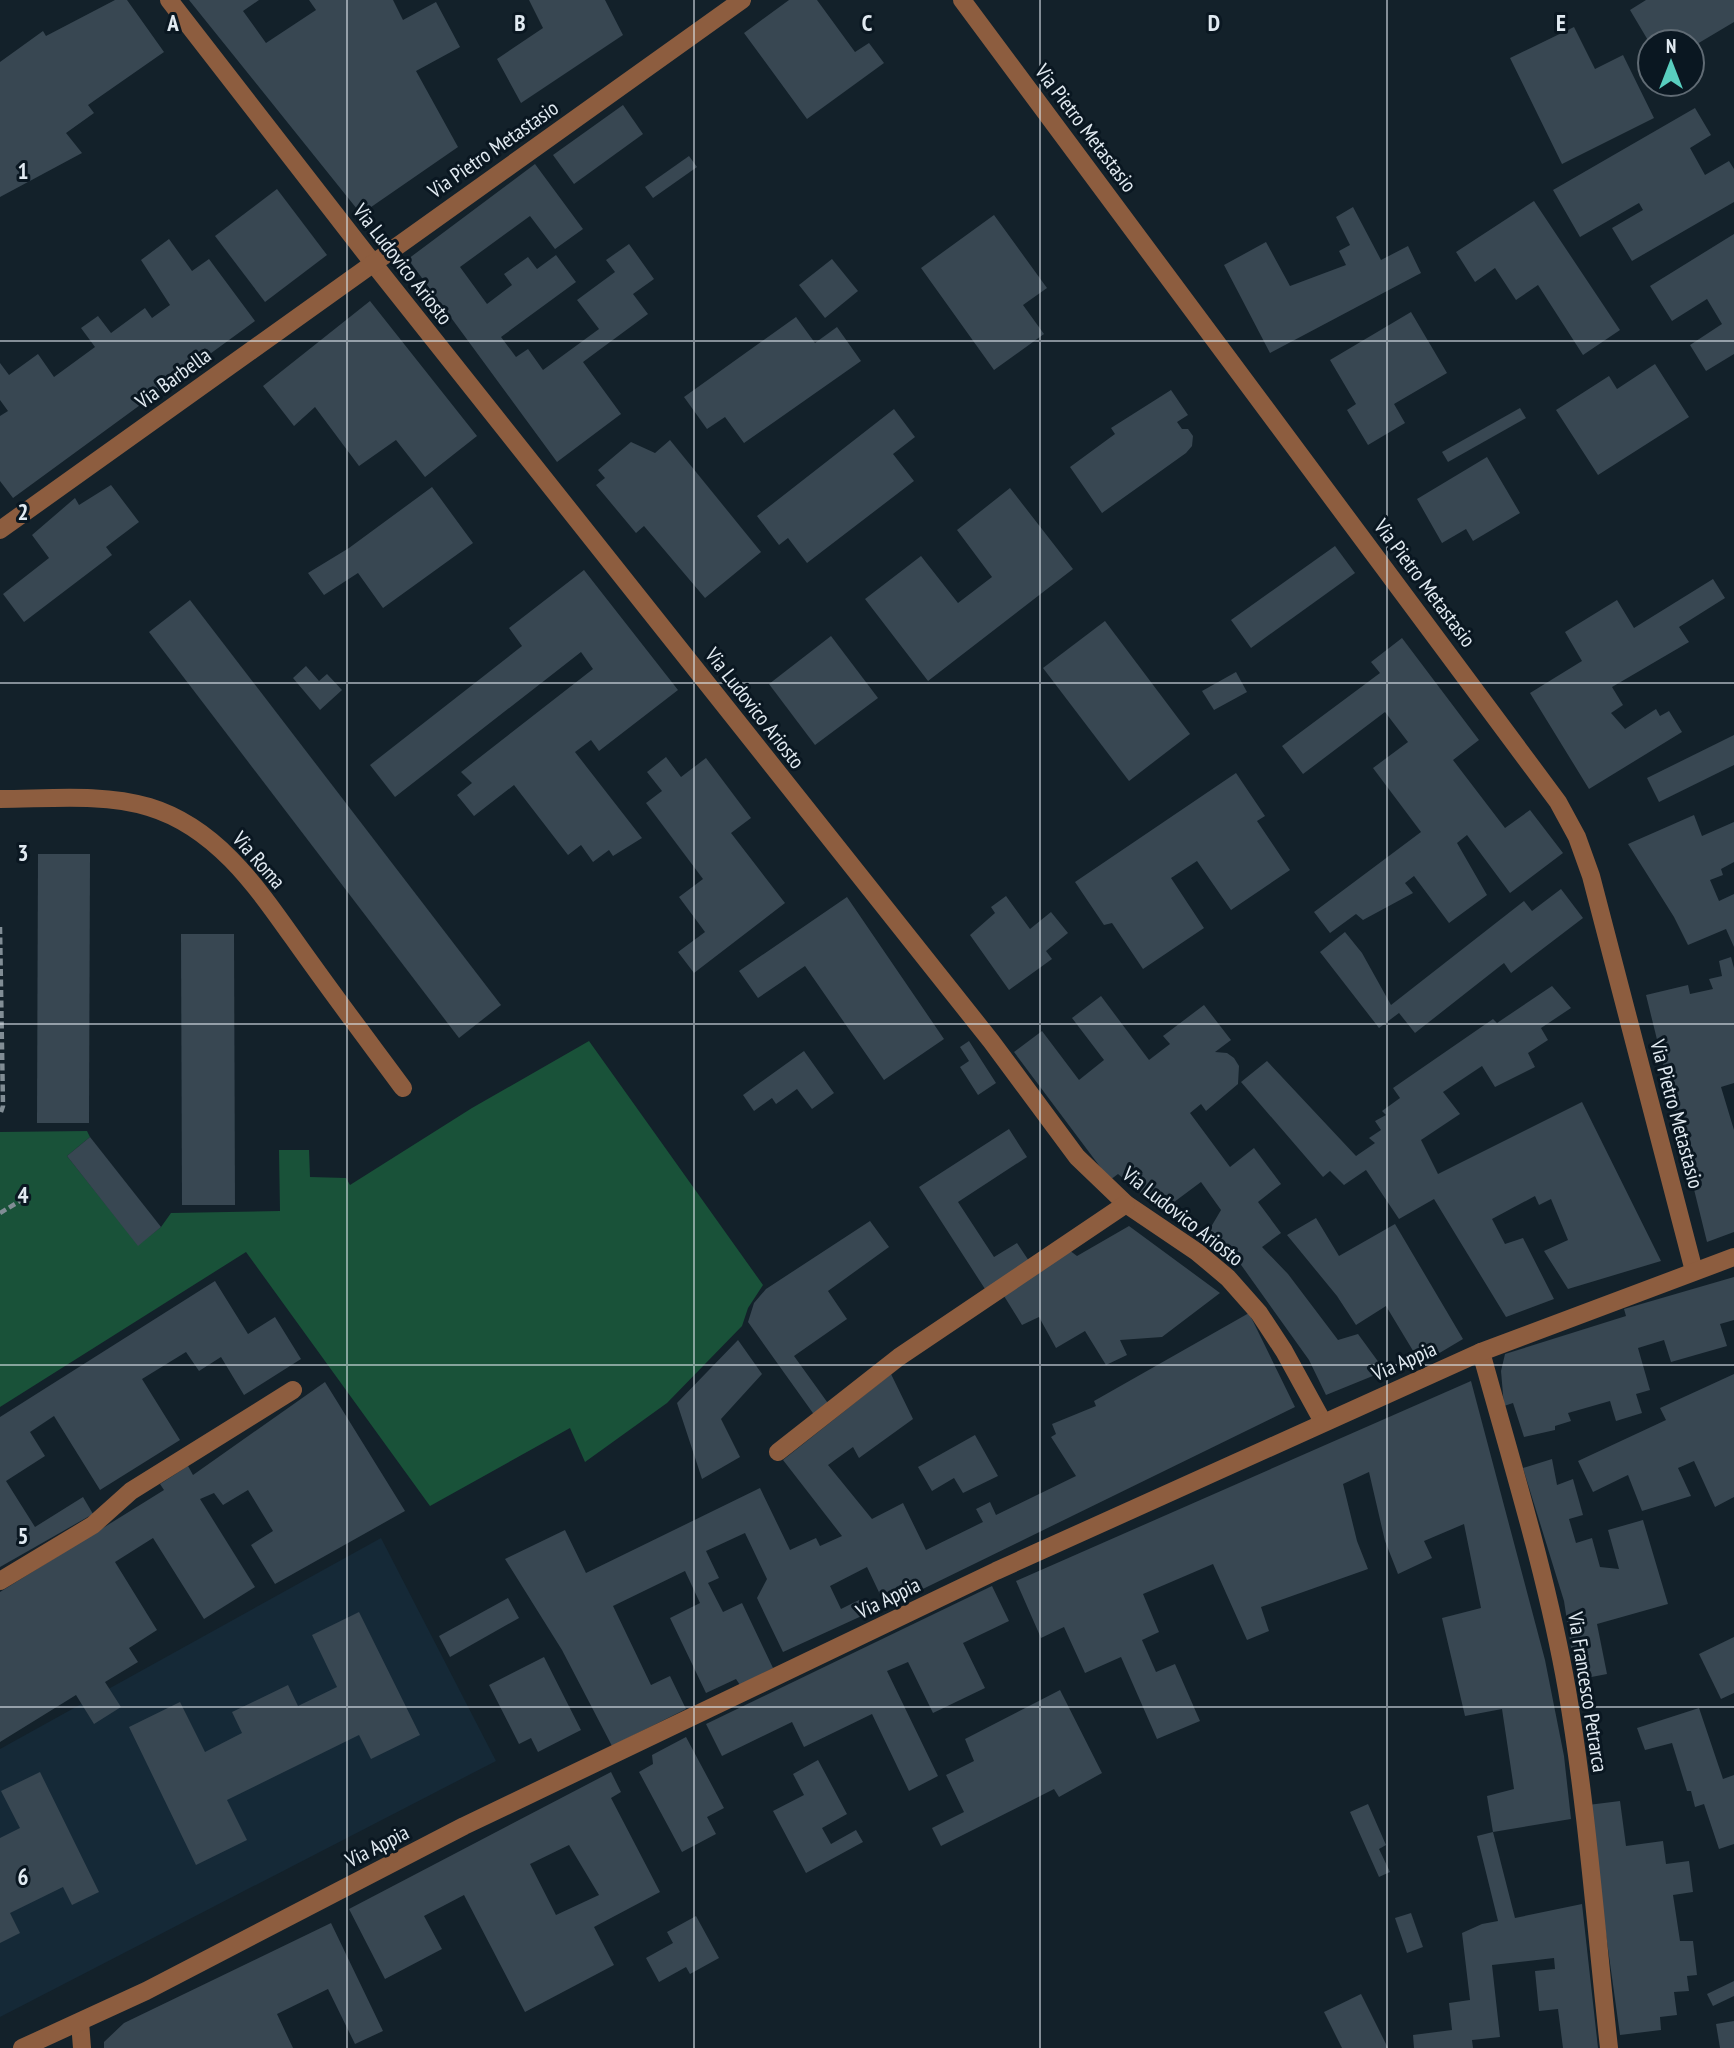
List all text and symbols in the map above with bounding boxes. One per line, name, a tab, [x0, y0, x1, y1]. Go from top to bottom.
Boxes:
text: A	[166, 8, 179, 37]
text: B	[514, 8, 526, 37]
text: C	[862, 8, 873, 37]
text: D	[1208, 8, 1220, 37]
text: E	[1556, 8, 1566, 37]
north arrow	[1636, 28, 1706, 98]
text: N	[1666, 34, 1676, 58]
street label: Via Pietro Metastasio	[1029, 58, 1143, 197]
street label: Via Pietro Metastasio	[422, 94, 563, 205]
text: 1	[18, 156, 29, 185]
street label: Via Ludovico Ariosto	[347, 197, 459, 330]
street label: Via Barbella	[129, 341, 216, 415]
text: 2	[18, 497, 29, 526]
street label: Via Pietro Metastasio	[1368, 513, 1482, 652]
street label: Via Ludovico Ariosto	[699, 641, 811, 774]
street label: Via Roma	[226, 825, 291, 894]
text: 3	[18, 838, 29, 867]
street label: Via Pietro Metastasio	[1644, 1036, 1710, 1191]
street label: Via Ludovico Ariosto	[1116, 1160, 1249, 1272]
text: 4	[18, 1180, 29, 1209]
street label: Via Appia	[1367, 1335, 1440, 1388]
text: 5	[18, 1521, 29, 1550]
street label: Via Appia	[851, 1571, 924, 1625]
street label: Via Francesco Petrarca	[1562, 1609, 1614, 1774]
street label: Via Appia	[340, 1819, 413, 1874]
text: 6	[18, 1862, 29, 1891]

